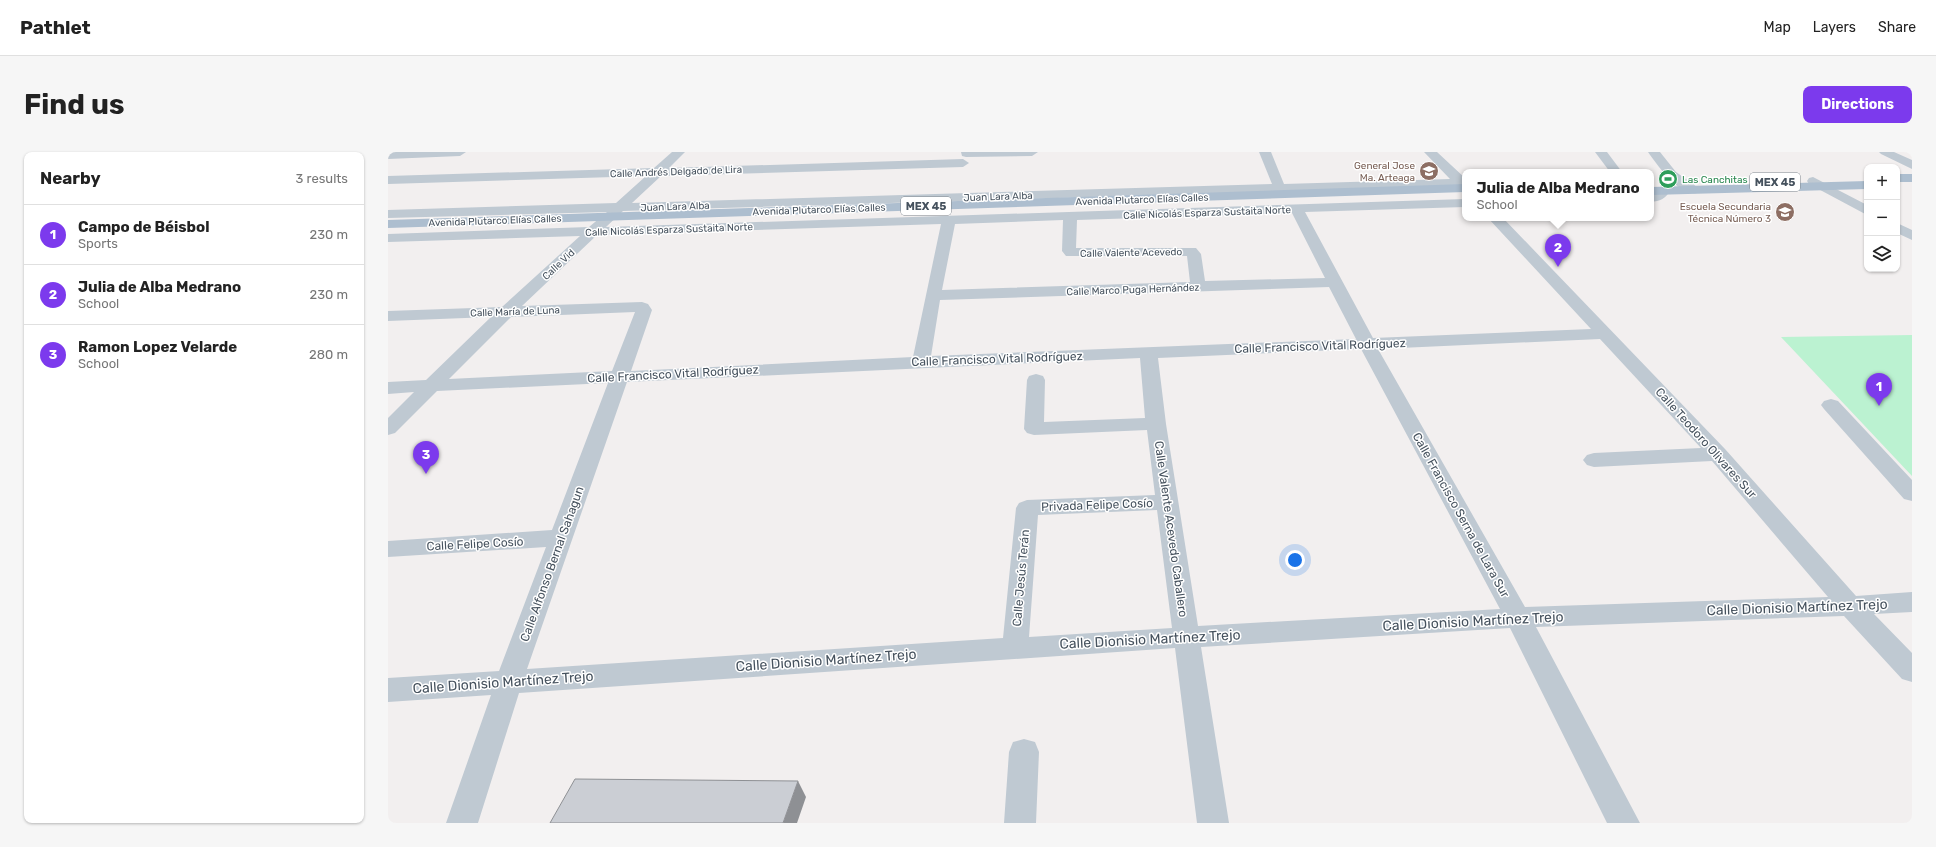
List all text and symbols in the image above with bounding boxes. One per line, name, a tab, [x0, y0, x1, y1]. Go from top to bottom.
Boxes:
text: Pathlet	[20, 16, 91, 39]
text: Map	[1764, 19, 1791, 36]
text: Layers	[1813, 19, 1856, 36]
text: Share	[1878, 19, 1916, 36]
button: Directions	[1803, 86, 1912, 123]
text: Find us	[24, 88, 124, 121]
place label: General Jose Ma. Arteaga	[1354, 160, 1415, 184]
school or university icon: General Jose Ma. Arteaga	[1418, 160, 1440, 182]
street label: Calle Andrés Delgado de Lira	[610, 164, 742, 180]
map controls	[1864, 164, 1900, 272]
button: +	[1864, 164, 1900, 200]
text: Nearby	[40, 168, 101, 188]
sports icon: Las Canchitas	[1657, 168, 1679, 190]
popup	[1462, 169, 1654, 221]
text: 3 results	[296, 171, 348, 186]
road number: MEX 45	[1750, 173, 1800, 191]
place label: Las Canchitas	[1682, 174, 1748, 186]
text: Julia de Alba Medrano	[1476, 179, 1640, 197]
street label: Juan Lara Alba	[963, 190, 1033, 204]
street label: Avenida Plutarco Elías Calles	[1075, 192, 1209, 208]
road number: MEX 45	[901, 197, 951, 215]
text: School	[1476, 197, 1518, 212]
street label: Juan Lara Alba	[640, 200, 710, 214]
button: −	[1864, 200, 1900, 236]
place label: Escuela Secundaria Técnica Número 3	[1680, 201, 1771, 225]
school or university icon: Escuela Secundaria Técnica Número 3	[1774, 201, 1796, 223]
street label: Avenida Plutarco Elías Calles	[752, 202, 886, 218]
street label: Calle Nicolás Esparza Sustaita Norte	[1123, 204, 1291, 222]
street label: Avenida Plutarco Elías Calles	[428, 213, 562, 229]
text: Campo de Béisbol	[78, 218, 210, 236]
street label: Calle Nicolás Esparza Sustaita Norte	[585, 221, 753, 239]
text: 1	[50, 227, 56, 242]
text: 230 m	[310, 227, 348, 242]
pin: 2	[1545, 234, 1571, 267]
text: Sports	[78, 236, 118, 251]
button: layers	[1864, 236, 1900, 272]
street label: Calle Valente Acevedo	[1080, 246, 1183, 260]
street label: Calle Vid	[540, 247, 577, 283]
text: Julia de Alba Medrano	[78, 278, 241, 296]
street label: Calle Marco Puga Hernández	[1066, 282, 1200, 298]
text: 2	[49, 287, 57, 302]
text: 230 m	[310, 287, 348, 302]
text: School	[78, 296, 119, 311]
street label: Calle María de Luna	[470, 304, 560, 320]
street label: Calle Francisco Vital Rodríguez	[1234, 336, 1406, 356]
text: Ramon Lopez Velarde	[78, 338, 237, 356]
text: 3	[49, 347, 57, 362]
text: 280 m	[309, 347, 348, 362]
street label: Calle Francisco Vital Rodríguez	[911, 349, 1083, 369]
text: School	[78, 356, 119, 371]
street label: Calle Francisco Vital Rodríguez	[587, 363, 759, 385]
pin: 1	[1866, 373, 1892, 406]
street label: Calle Teodoro Olivares Sur	[1653, 385, 1760, 501]
street label: Calle Francisco Serna de Lara Sur	[1410, 430, 1513, 600]
street label: Calle Valente Acevedo Caballero	[1152, 440, 1190, 618]
pin: 3	[413, 441, 439, 474]
street label: Calle Alfonso Bernal Sahagun	[517, 485, 587, 643]
street label: Privada Felipe Cosío	[1041, 496, 1153, 514]
street label: Calle Jesús Terán	[1010, 529, 1032, 627]
street label: Calle Felipe Cosío	[426, 534, 524, 554]
your location	[1285, 550, 1305, 570]
street label: Calle Dionisio Martínez Trejo	[1706, 596, 1888, 619]
street label: Calle Dionisio Martínez Trejo	[1382, 608, 1564, 635]
street label: Calle Dionisio Martínez Trejo	[1059, 626, 1241, 653]
street label: Calle Dionisio Martínez Trejo	[735, 646, 917, 675]
street label: Calle Dionisio Martínez Trejo	[412, 668, 594, 697]

